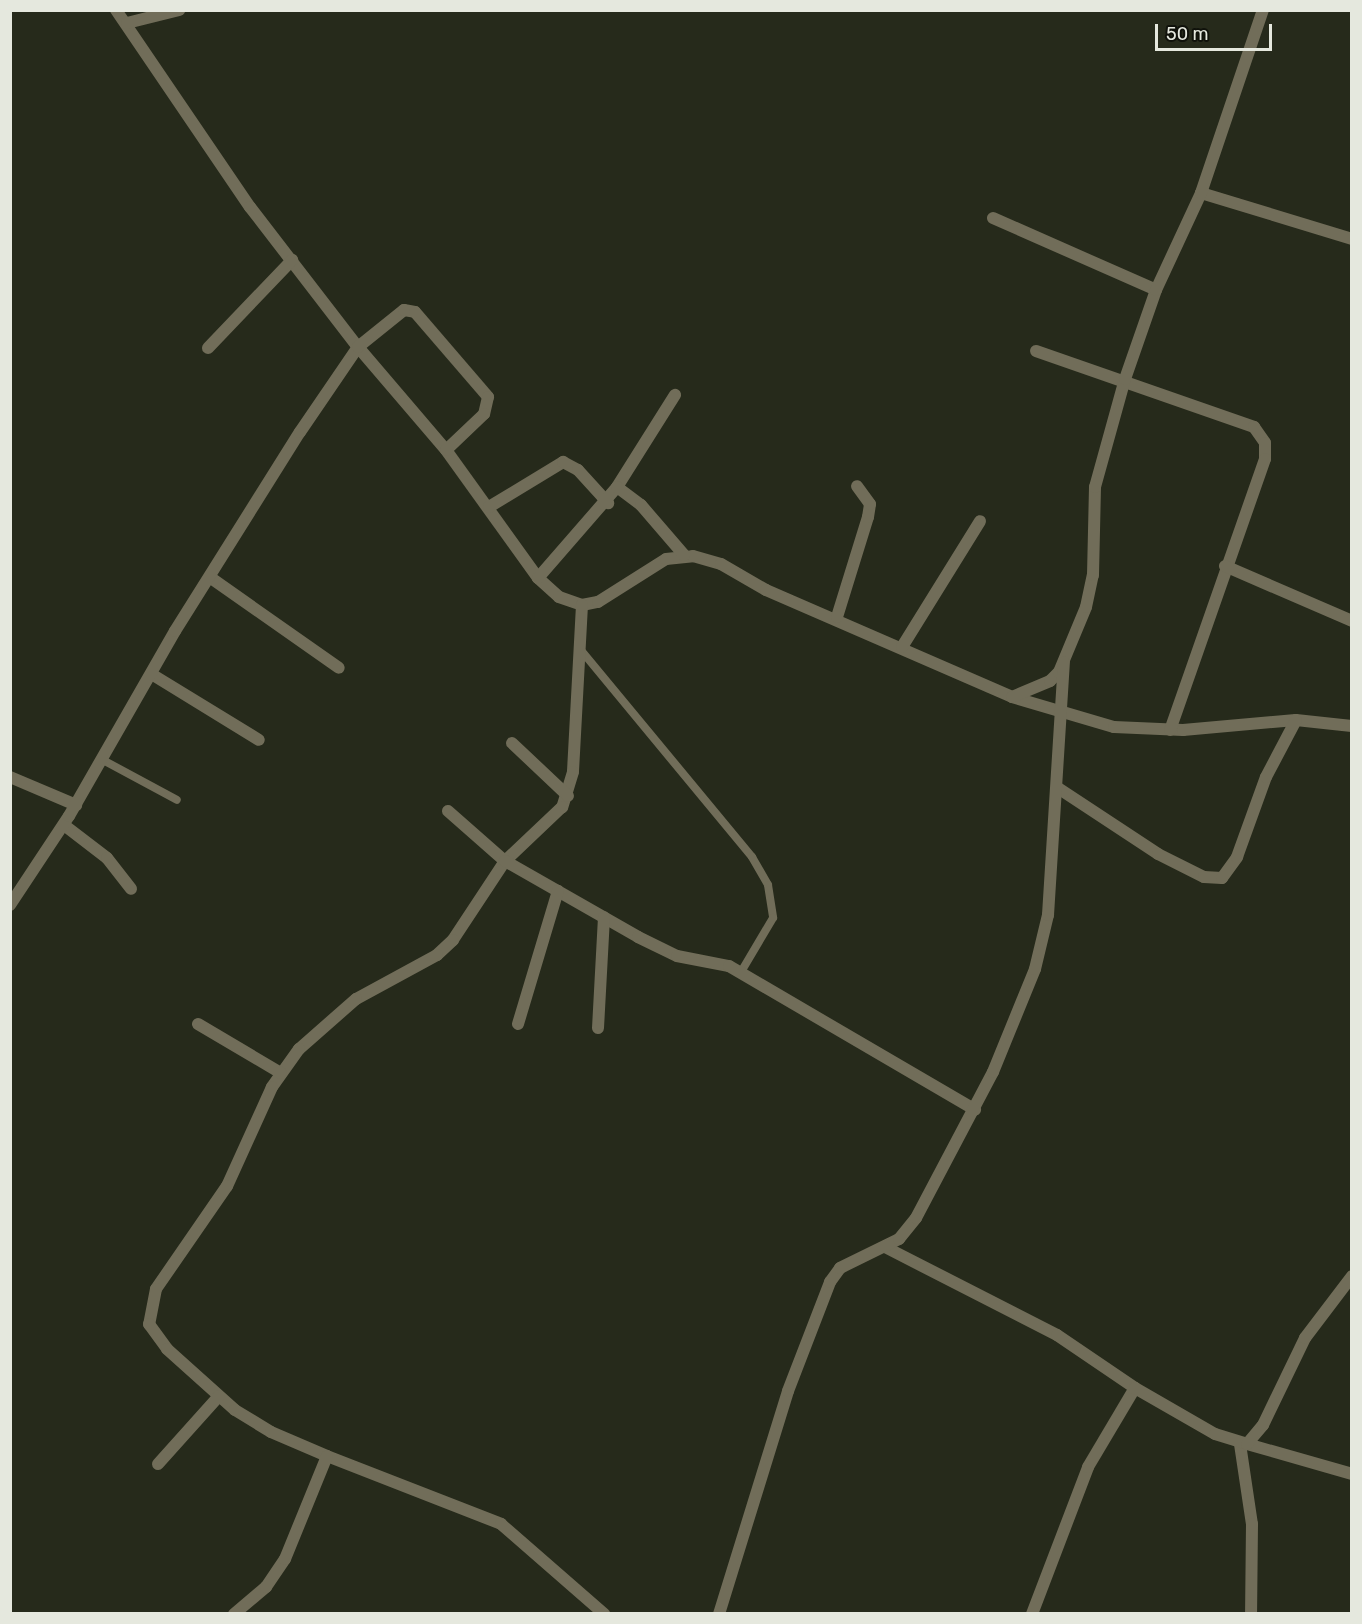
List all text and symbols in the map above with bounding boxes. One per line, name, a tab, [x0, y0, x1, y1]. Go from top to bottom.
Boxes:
scale bar	[1158, 12, 1275, 50]
text: 50 m	[1166, 23, 1209, 45]

